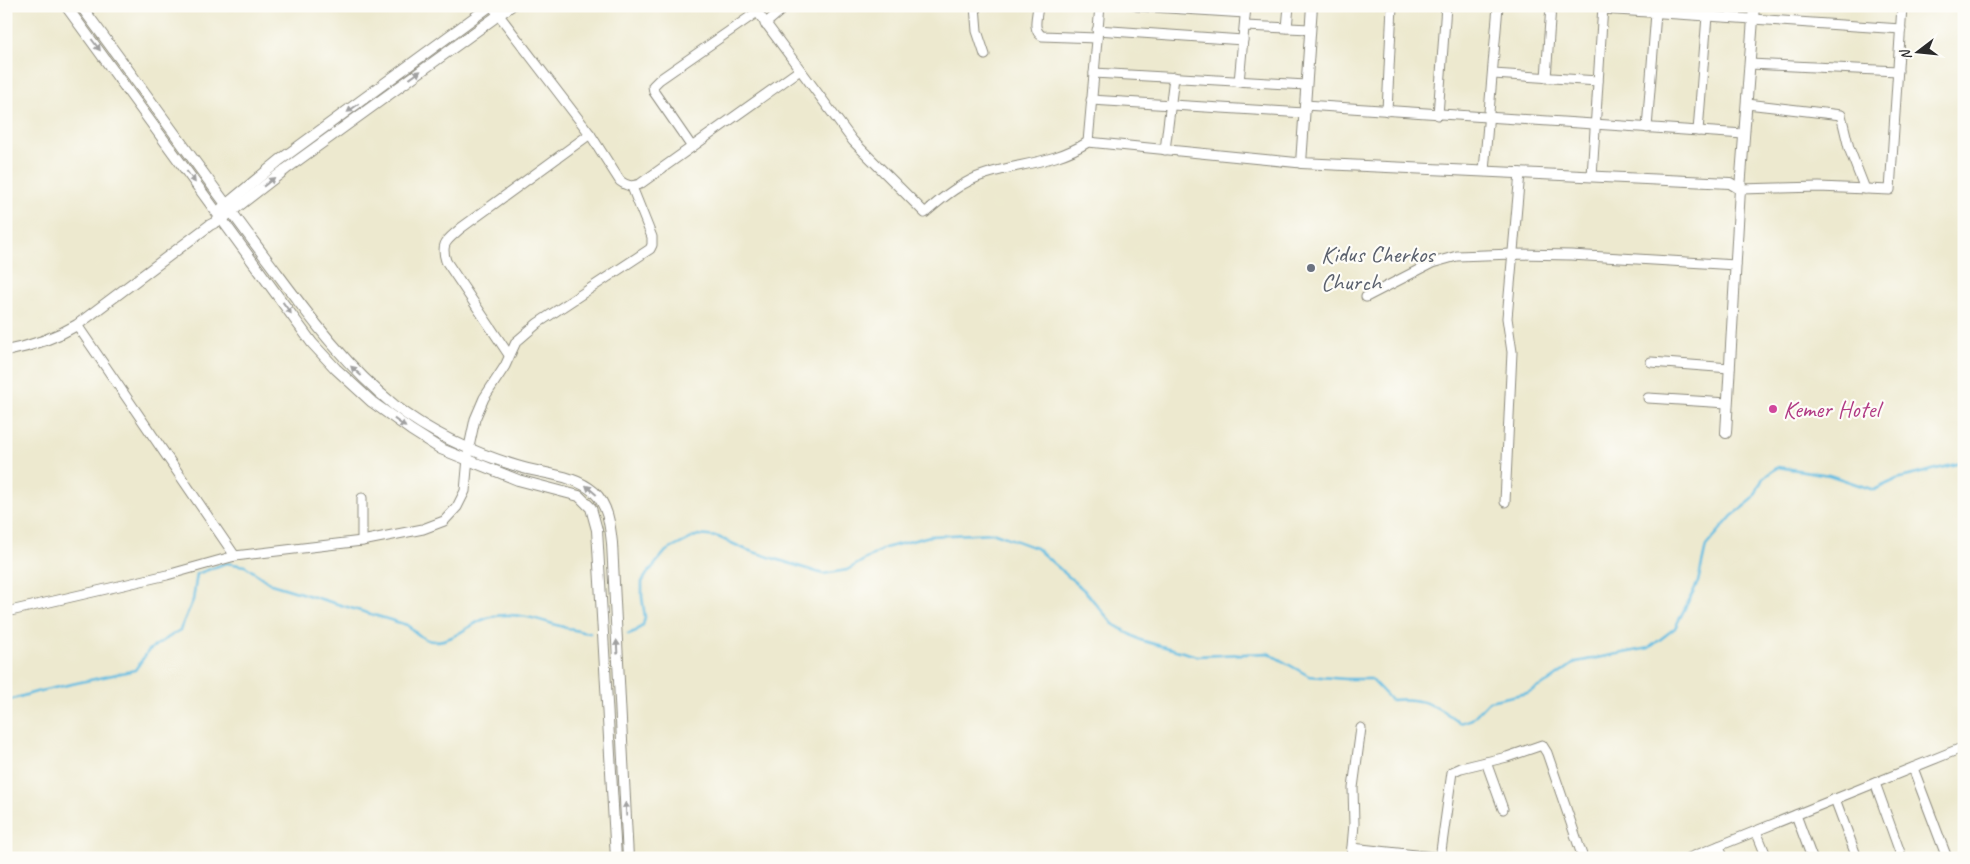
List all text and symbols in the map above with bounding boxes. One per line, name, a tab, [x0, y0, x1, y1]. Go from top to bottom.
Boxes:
north arrow	[1892, 28, 1942, 78]
one-way arrow	[91, 38, 101, 52]
text: N	[1896, 47, 1915, 62]
one-way arrow	[408, 71, 421, 81]
one-way arrow	[346, 103, 360, 113]
one-way arrow	[185, 170, 196, 183]
one-way arrow	[263, 177, 276, 187]
place label: Kidus Cherkos Church	[1321, 239, 1436, 297]
marker: Kidus Cherkos Church	[1305, 262, 1317, 274]
one-way arrow	[282, 301, 292, 315]
one-way arrow	[351, 365, 363, 377]
place label: Kemer Hotel	[1783, 394, 1883, 424]
marker: Kemer Hotel	[1767, 403, 1779, 415]
one-way arrow	[393, 418, 407, 428]
one-way arrow	[584, 485, 597, 496]
one-way arrow	[613, 639, 621, 655]
one-way arrow	[621, 801, 629, 817]

